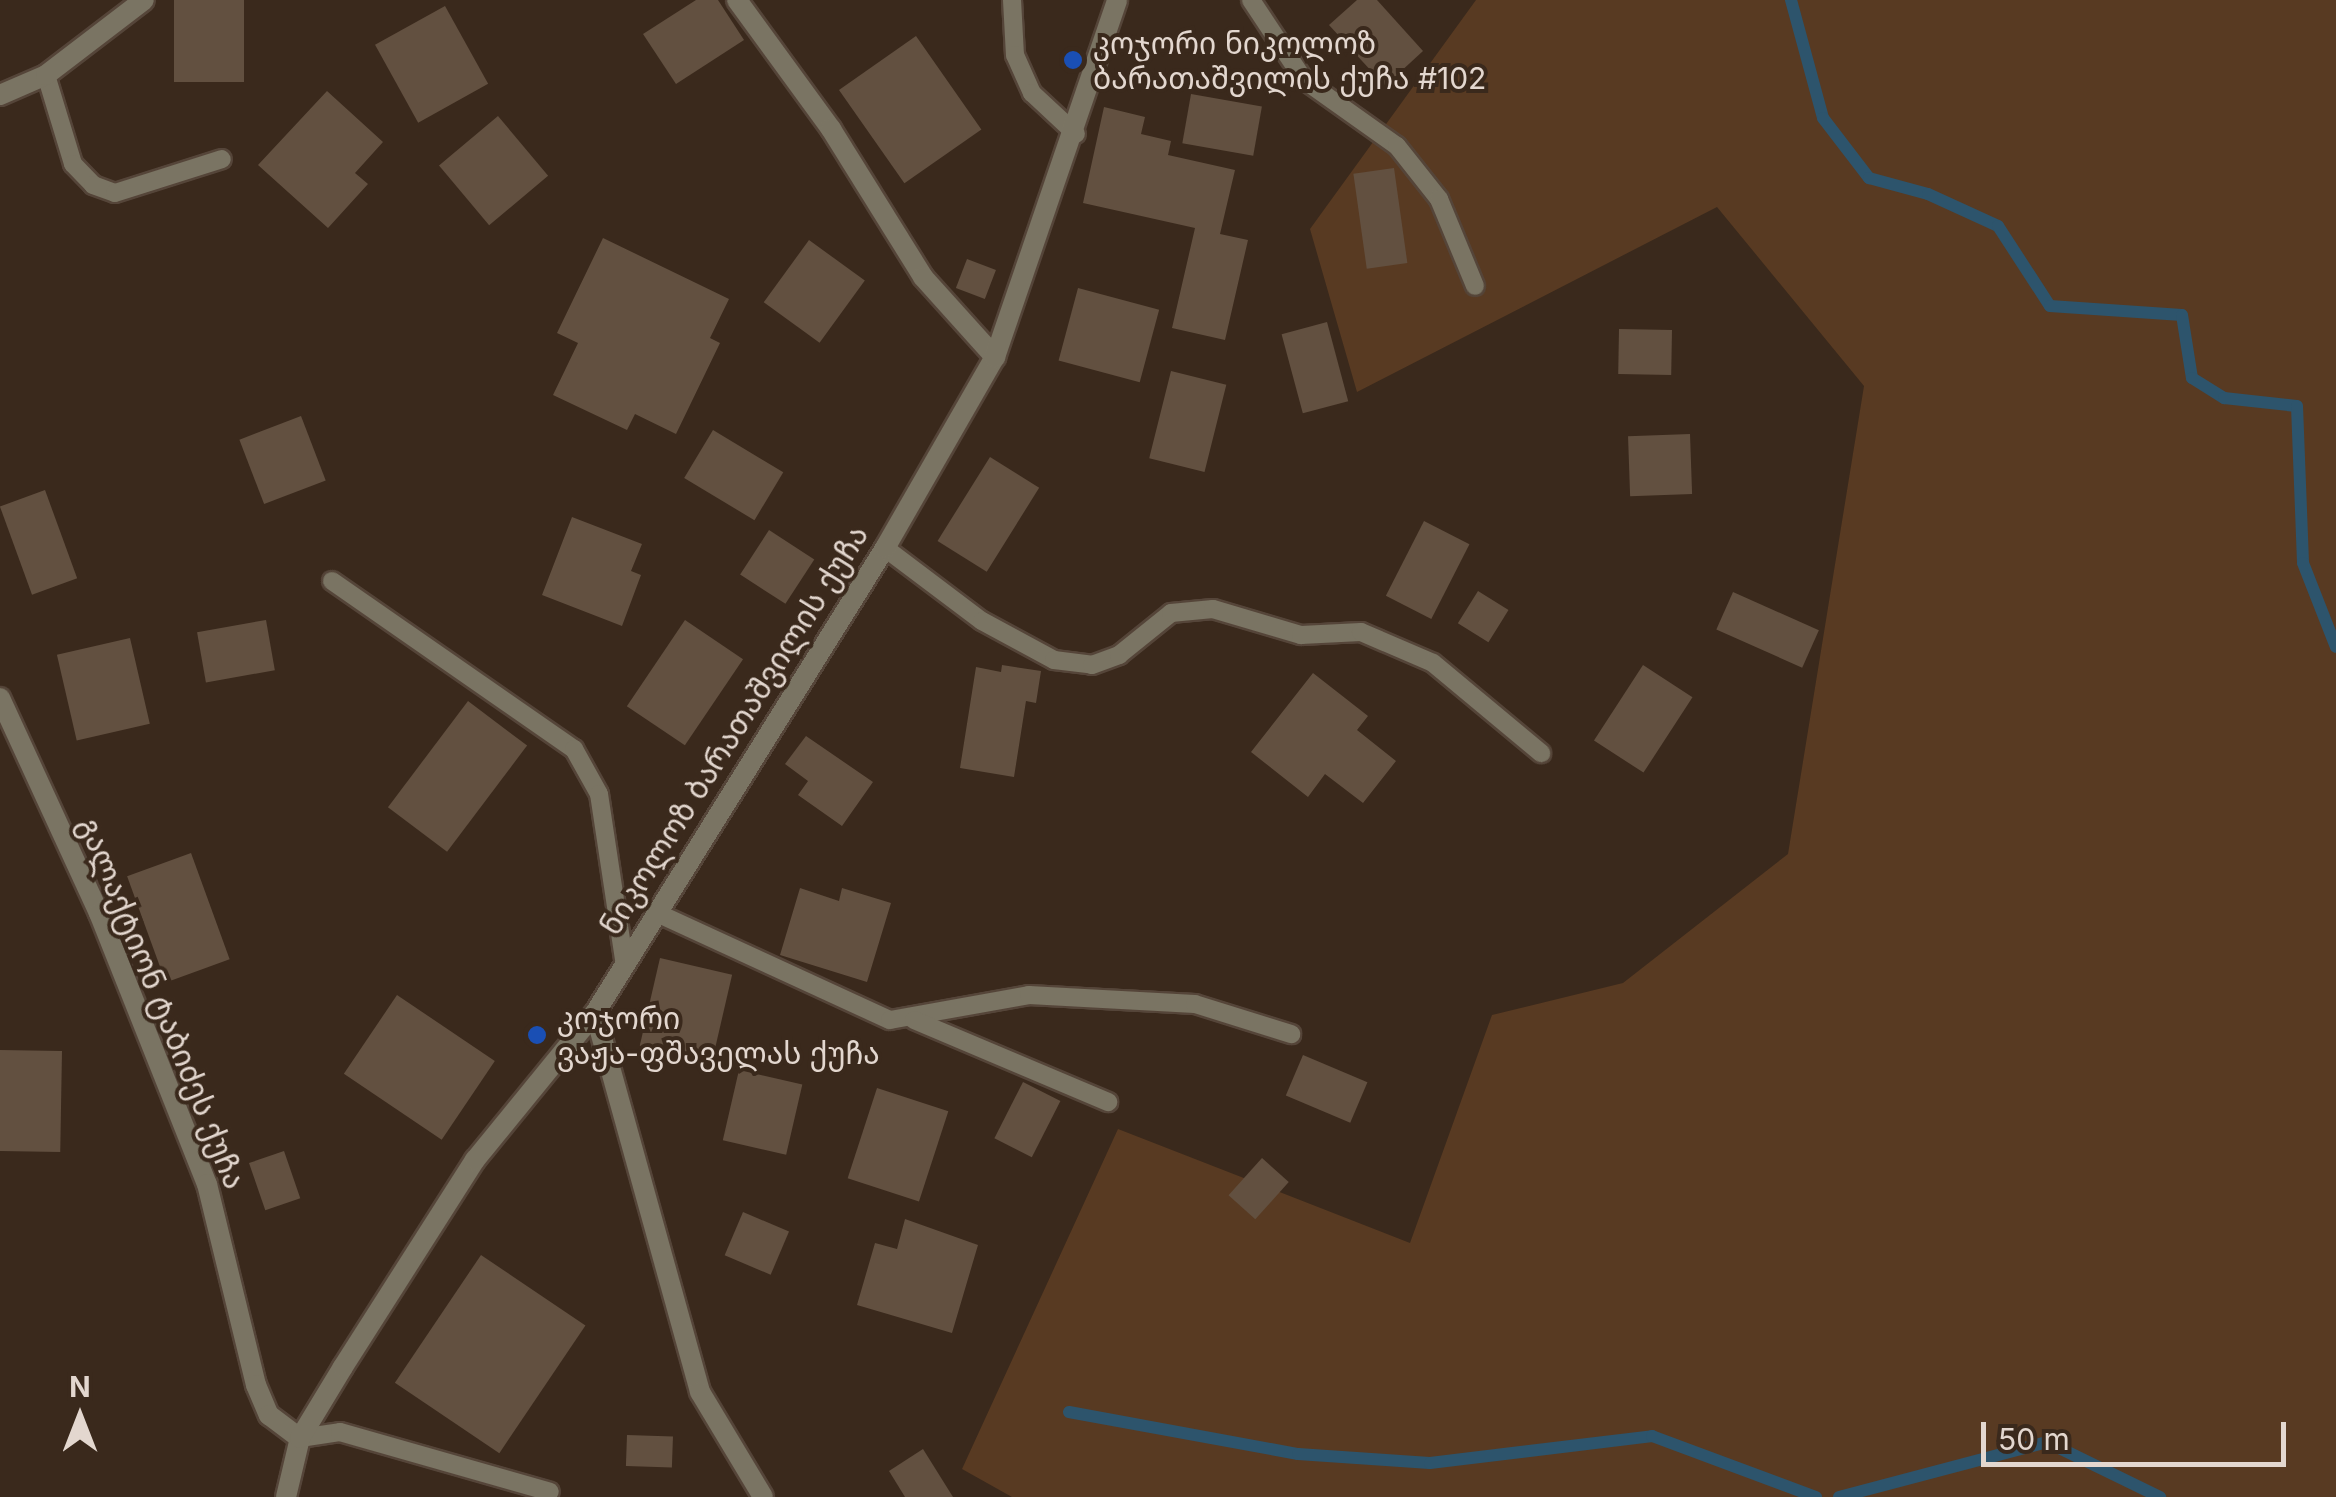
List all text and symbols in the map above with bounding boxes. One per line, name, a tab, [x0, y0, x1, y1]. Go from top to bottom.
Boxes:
place label: კოჯორი ნიკოლოზ ბარათაშვილის ქუჩა #102	[1093, 25, 1486, 96]
marker: კოჯორი ნიკოლოზ ბარათაშვილის ქუჩა #102	[1062, 49, 1084, 71]
street label: ნიკოლოზ ბარათაშვილის ქუჩა	[592, 518, 876, 942]
street label: გალაქტიონ ტაბიძეს ქუჩა	[71, 812, 253, 1194]
place label: კოჯორი ვაჟა-ფშაველას ქუჩა	[557, 1000, 880, 1070]
marker: კოჯორი ვაჟა-ფშაველას ქუჩა	[526, 1024, 548, 1046]
north arrow	[30, 1367, 130, 1467]
text: N	[69, 1370, 91, 1404]
scale bar	[1986, 1402, 2291, 1464]
text: 50 m	[1998, 1421, 2070, 1457]

